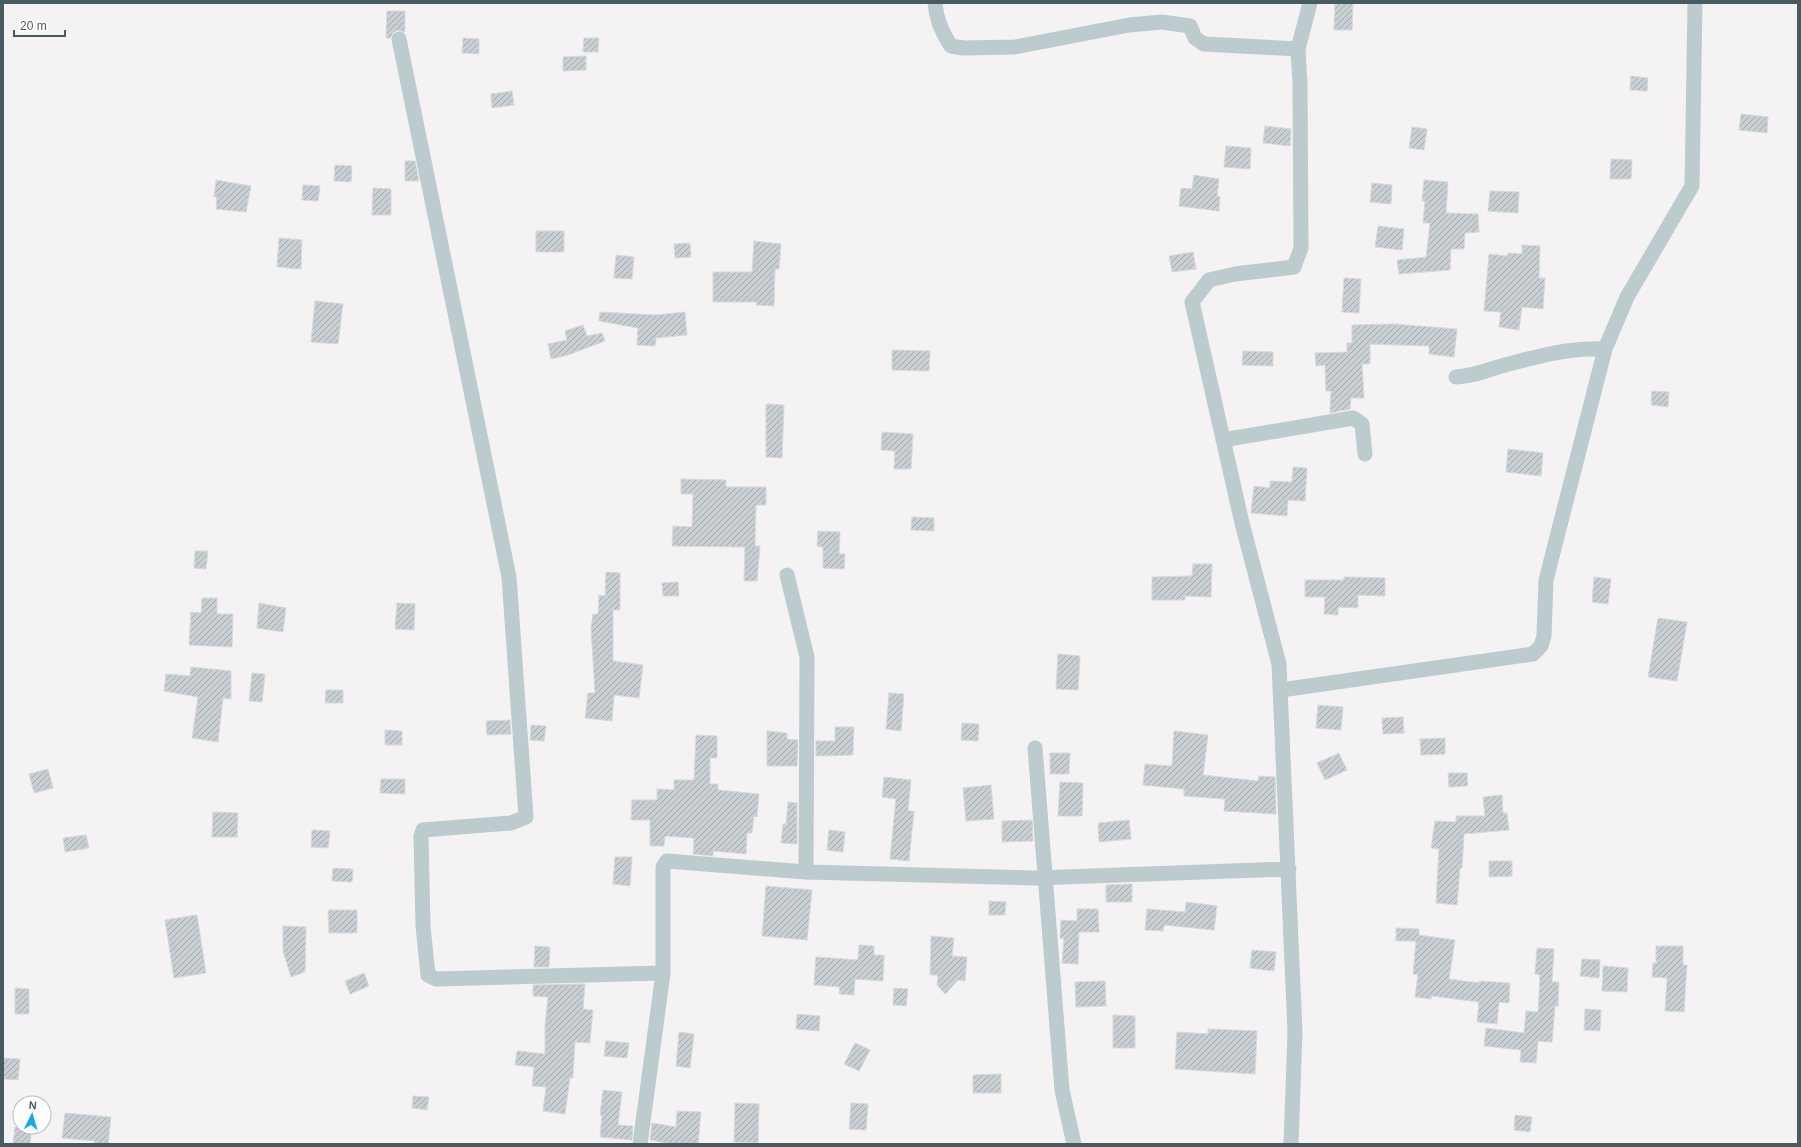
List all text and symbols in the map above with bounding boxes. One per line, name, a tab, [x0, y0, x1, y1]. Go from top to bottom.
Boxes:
scale bar	[14, 12, 65, 38]
text: 20 m	[20, 19, 47, 33]
north arrow	[12, 1095, 52, 1135]
text: N	[28, 1099, 37, 1111]

